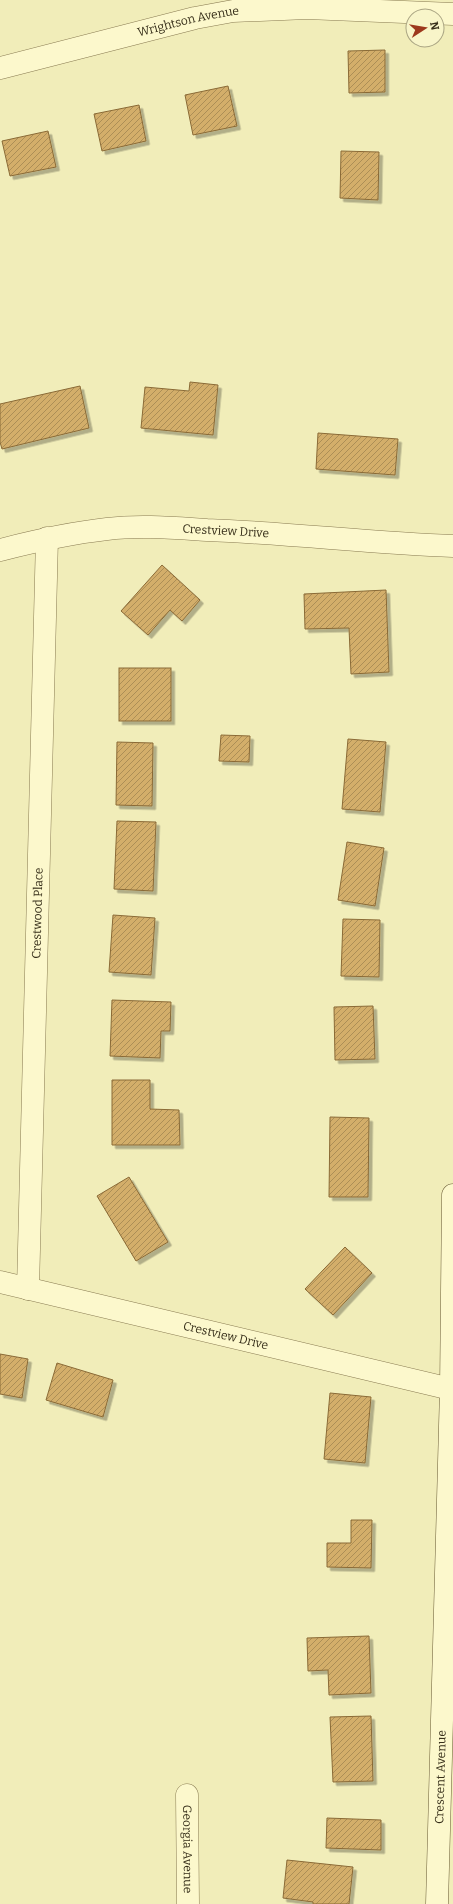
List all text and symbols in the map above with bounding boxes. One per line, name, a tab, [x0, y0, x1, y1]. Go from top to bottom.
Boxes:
street label: Wrightson Avenue	[136, 4, 239, 39]
north arrow	[405, 8, 445, 48]
text: N	[427, 21, 442, 32]
street label: Crestview Drive	[182, 521, 270, 540]
street label: Crestwood Place	[29, 867, 46, 959]
street label: Crestview Drive	[182, 1319, 270, 1352]
street label: Crescent Avenue	[432, 1730, 449, 1824]
street label: Georgia Avenue	[180, 1805, 195, 1893]

